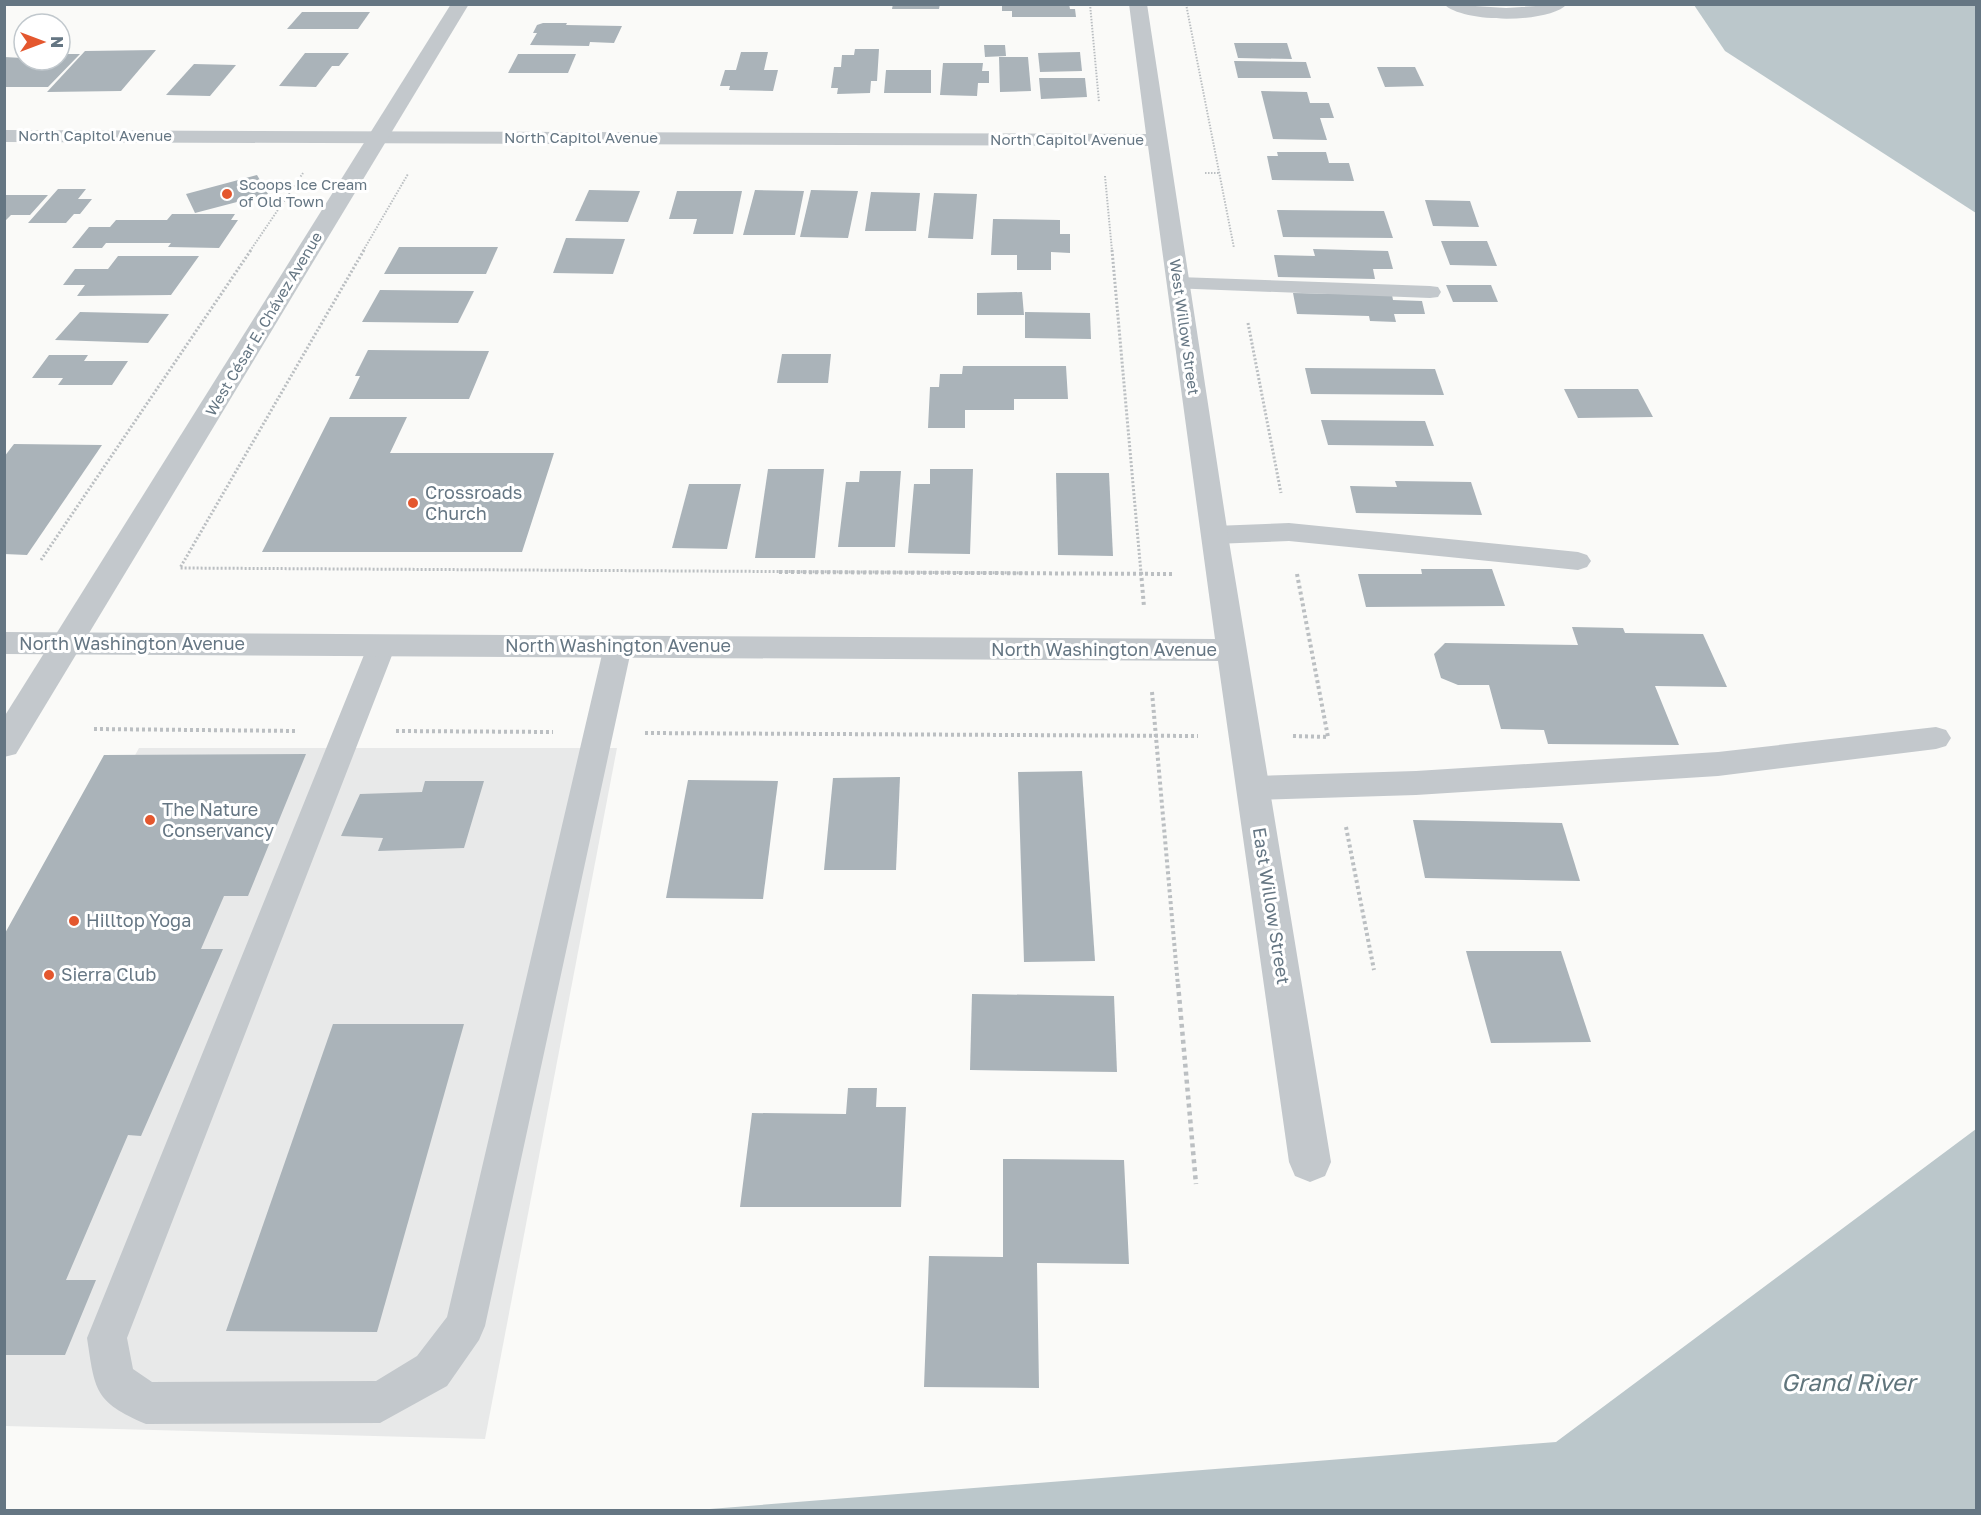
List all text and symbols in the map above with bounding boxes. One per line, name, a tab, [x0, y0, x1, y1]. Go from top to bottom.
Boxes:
north arrow	[12, 12, 72, 72]
text: N	[47, 36, 67, 48]
street label: North Capitol Avenue	[18, 126, 172, 144]
street label: North Capitol Avenue	[504, 128, 658, 146]
street label: North Capitol Avenue	[990, 130, 1144, 148]
place label: Scoops Ice Cream of Old Town	[239, 175, 367, 210]
marker: Scoops Ice Cream of Old Town	[220, 187, 234, 201]
street label: West César E. Chávez Avenue	[201, 228, 325, 419]
street label: West Willow Street	[1167, 258, 1203, 396]
place label: Crossroads Church	[425, 481, 522, 524]
marker: Crossroads Church	[406, 496, 420, 510]
street label: North Washington Avenue	[19, 632, 245, 654]
street label: North Washington Avenue	[505, 634, 731, 656]
street label: North Washington Avenue	[991, 638, 1217, 660]
place label: The Nature Conservancy	[162, 798, 274, 841]
marker: The Nature Conservancy	[143, 813, 157, 827]
street label: East Willow Street	[1249, 826, 1295, 986]
place label: Hilltop Yoga	[86, 909, 191, 931]
marker: Hilltop Yoga	[67, 914, 81, 928]
place label: Sierra Club	[61, 963, 156, 985]
marker: Sierra Club	[42, 968, 56, 982]
water label: Grand River	[1781, 1367, 1919, 1396]

